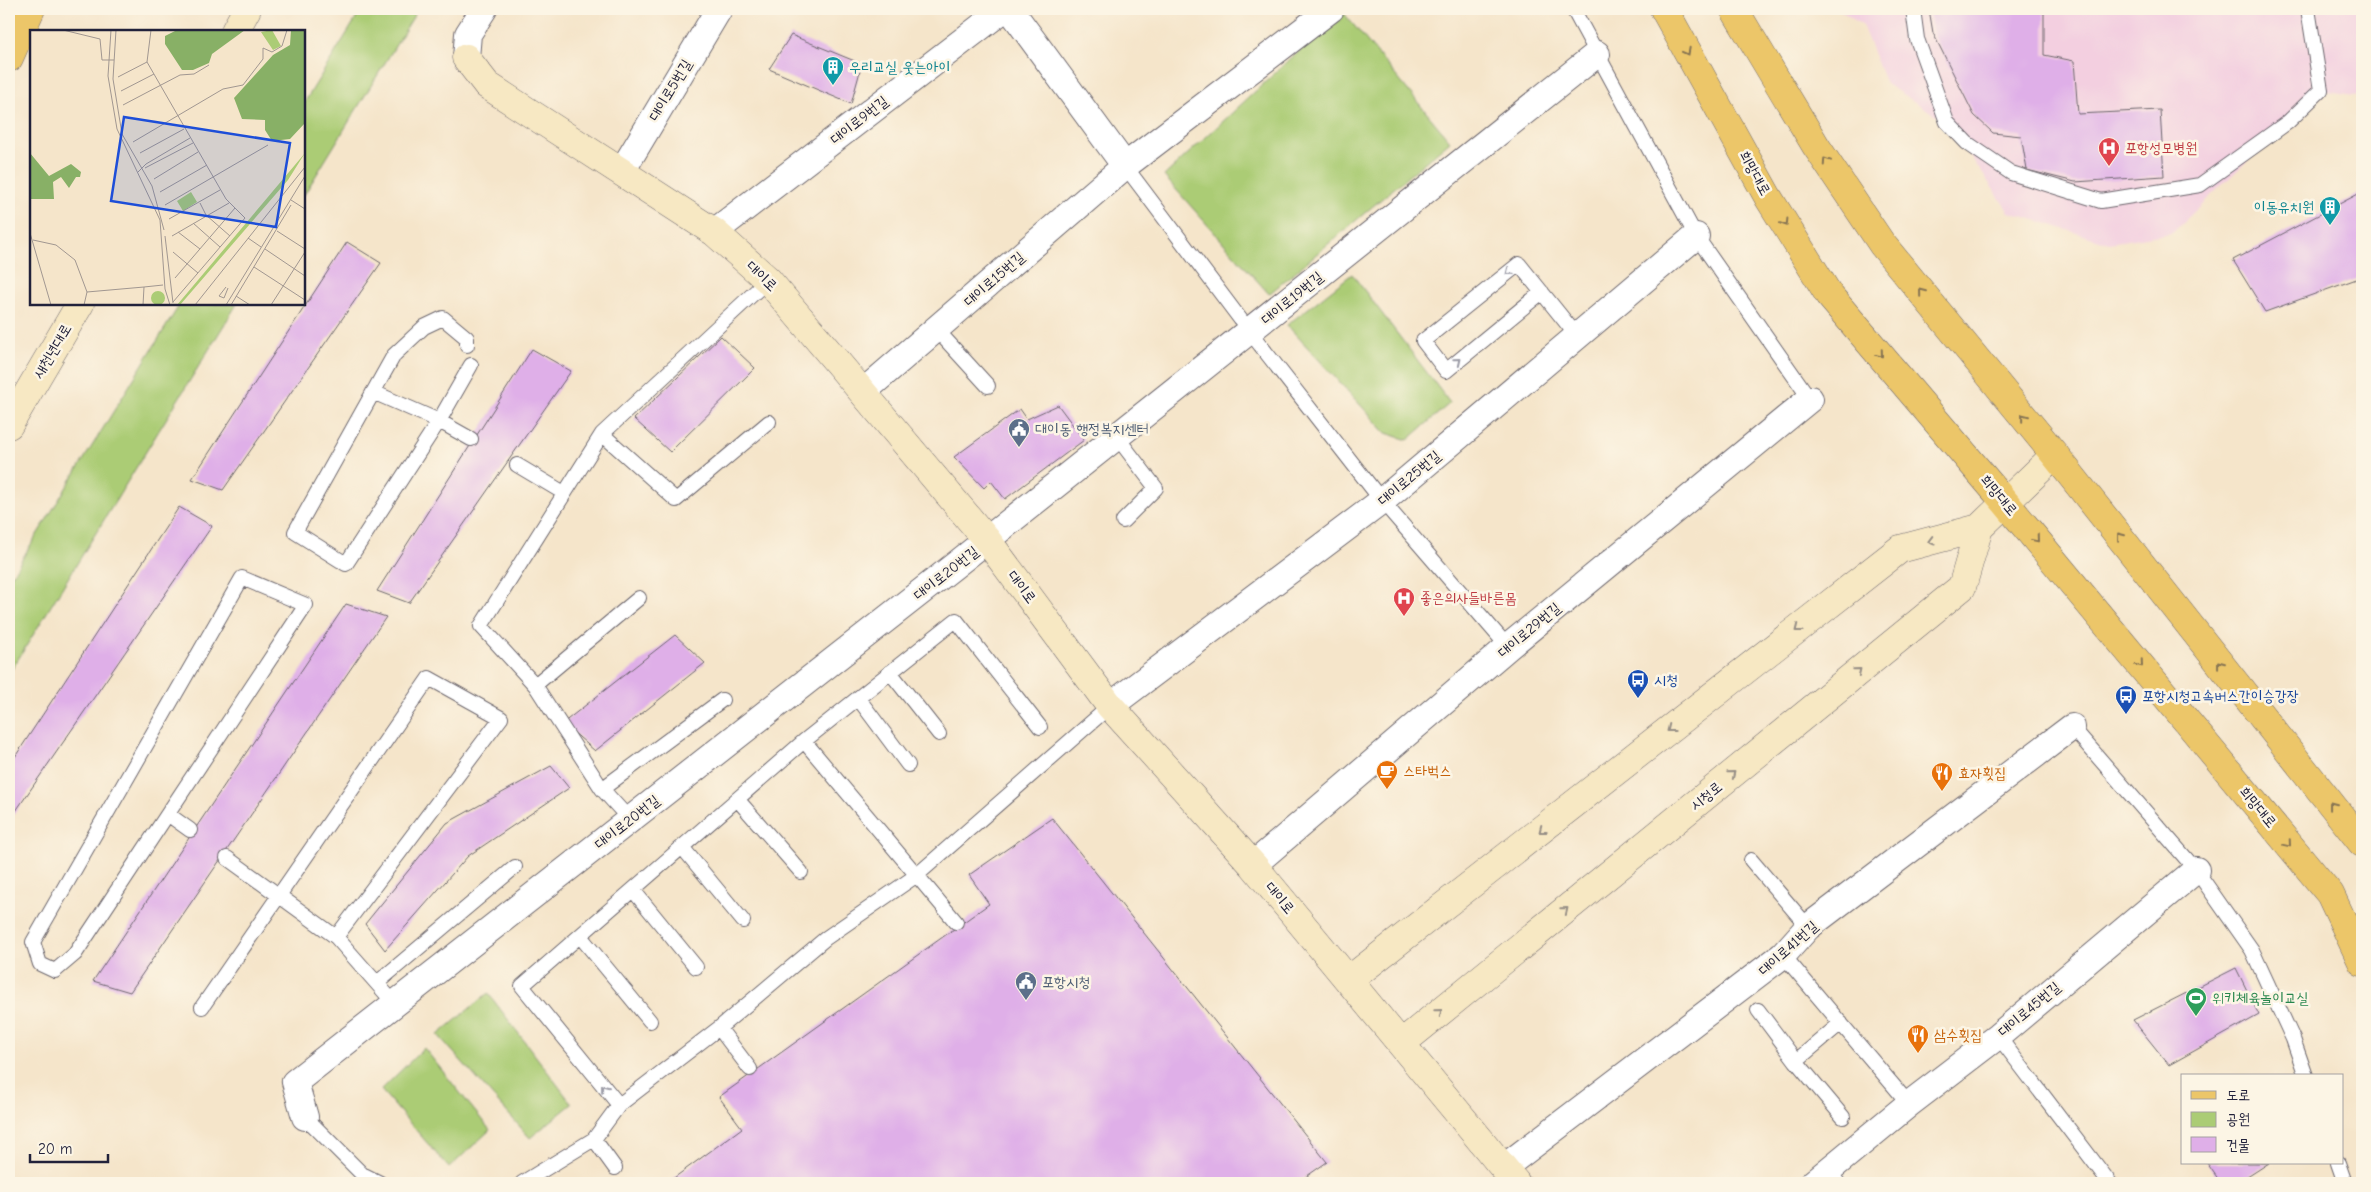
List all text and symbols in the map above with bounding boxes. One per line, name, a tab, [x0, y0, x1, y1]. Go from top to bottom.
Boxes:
inset map	[30, 30, 305, 305]
one-way arrow	[1680, 47, 1690, 56]
building icon: 우리교실 웃는아이	[821, 55, 845, 86]
street label: 대이로5번길	[645, 56, 695, 124]
place label: 우리교실 웃는아이	[849, 58, 951, 76]
street label: 대이로9번길	[827, 92, 891, 148]
hospital icon: 포항성모병원	[2097, 136, 2121, 167]
place label: 포항성모병원	[2125, 139, 2197, 157]
street label: 희망대로	[1735, 148, 1775, 198]
one-way arrow	[1823, 157, 1832, 166]
building icon: 이동유치원	[2318, 195, 2342, 226]
place label: 이동유치원	[2254, 198, 2314, 216]
one-way arrow	[1778, 218, 1788, 227]
street label: 대이로15번길	[960, 248, 1028, 310]
street label: 대이로	[743, 257, 781, 295]
one-way arrow	[1506, 267, 1515, 275]
street label: 대이로19번길	[1257, 268, 1327, 328]
one-way arrow	[1918, 288, 1927, 297]
street label: 새천년대로	[29, 320, 75, 382]
one-way arrow	[1874, 349, 1883, 358]
one-way arrow	[1452, 358, 1461, 366]
one-way arrow	[2021, 414, 2030, 423]
public building icon: 대이동 행정복지센터	[1007, 417, 1031, 448]
place label: 대이동 행정복지센터	[1035, 420, 1149, 438]
street label: 대이로25번길	[1374, 447, 1444, 509]
street label: 희망대로	[1977, 471, 2021, 519]
one-way arrow	[2117, 533, 2125, 542]
one-way arrow	[2031, 534, 2040, 543]
one-way arrow	[1928, 535, 1936, 545]
street label: 대이로20번길	[910, 542, 982, 604]
street label: 대이로	[1004, 567, 1040, 607]
hospital icon: 좋은의사들바른몸	[1392, 586, 1416, 617]
place label: 좋은의사들바른몸	[1420, 589, 1517, 607]
street label: 대이로29번길	[1494, 599, 1564, 661]
one-way arrow	[1795, 624, 1804, 632]
one-way arrow	[2134, 659, 2143, 668]
one-way arrow	[2217, 660, 2226, 669]
bus stop icon: 시청	[1626, 668, 1650, 699]
one-way arrow	[1852, 669, 1861, 677]
place label: 시청	[1654, 671, 1678, 689]
bus stop icon: 포항시청고속버스간이승강장	[2114, 684, 2138, 715]
place label: 포항시청고속버스간이승강장	[2142, 687, 2299, 705]
one-way arrow	[1667, 724, 1676, 732]
cafe icon: 스타벅스	[1375, 759, 1399, 790]
restaurant icon: 효자횟집	[1930, 761, 1954, 792]
place label: 스타벅스	[1403, 762, 1451, 780]
place label: 효자횟집	[1958, 764, 2006, 782]
one-way arrow	[1726, 772, 1735, 780]
street label: 시청로	[1686, 778, 1726, 814]
street label: 희망대로	[2236, 783, 2280, 831]
street label: 대이로20번길	[591, 791, 663, 853]
one-way arrow	[2329, 801, 2338, 811]
one-way arrow	[1539, 824, 1548, 832]
one-way arrow	[2283, 838, 2292, 847]
street label: 대이로	[1261, 878, 1299, 918]
one-way arrow	[1560, 906, 1569, 915]
street label: 대이로41번길	[1755, 917, 1821, 979]
public building icon: 포항시청	[1014, 970, 1038, 1001]
place label: 포항시청	[1042, 973, 1090, 991]
street label: 대이로45번길	[1994, 978, 2064, 1040]
sports icon: 위키체육놀이교실	[2184, 986, 2208, 1017]
place label: 위키체육놀이교실	[2212, 989, 2309, 1007]
one-way arrow	[1434, 1009, 1443, 1018]
restaurant icon: 삼수횟집	[1906, 1023, 1930, 1054]
place label: 삼수횟집	[1934, 1026, 1982, 1044]
legend	[2181, 1074, 2344, 1164]
one-way arrow	[601, 1084, 610, 1093]
text: 도로	[2226, 1086, 2250, 1104]
text: 공원	[2226, 1110, 2250, 1128]
scale bar	[30, 1132, 108, 1164]
text: 건물	[2226, 1136, 2250, 1154]
text: 20 m	[38, 1140, 72, 1158]

